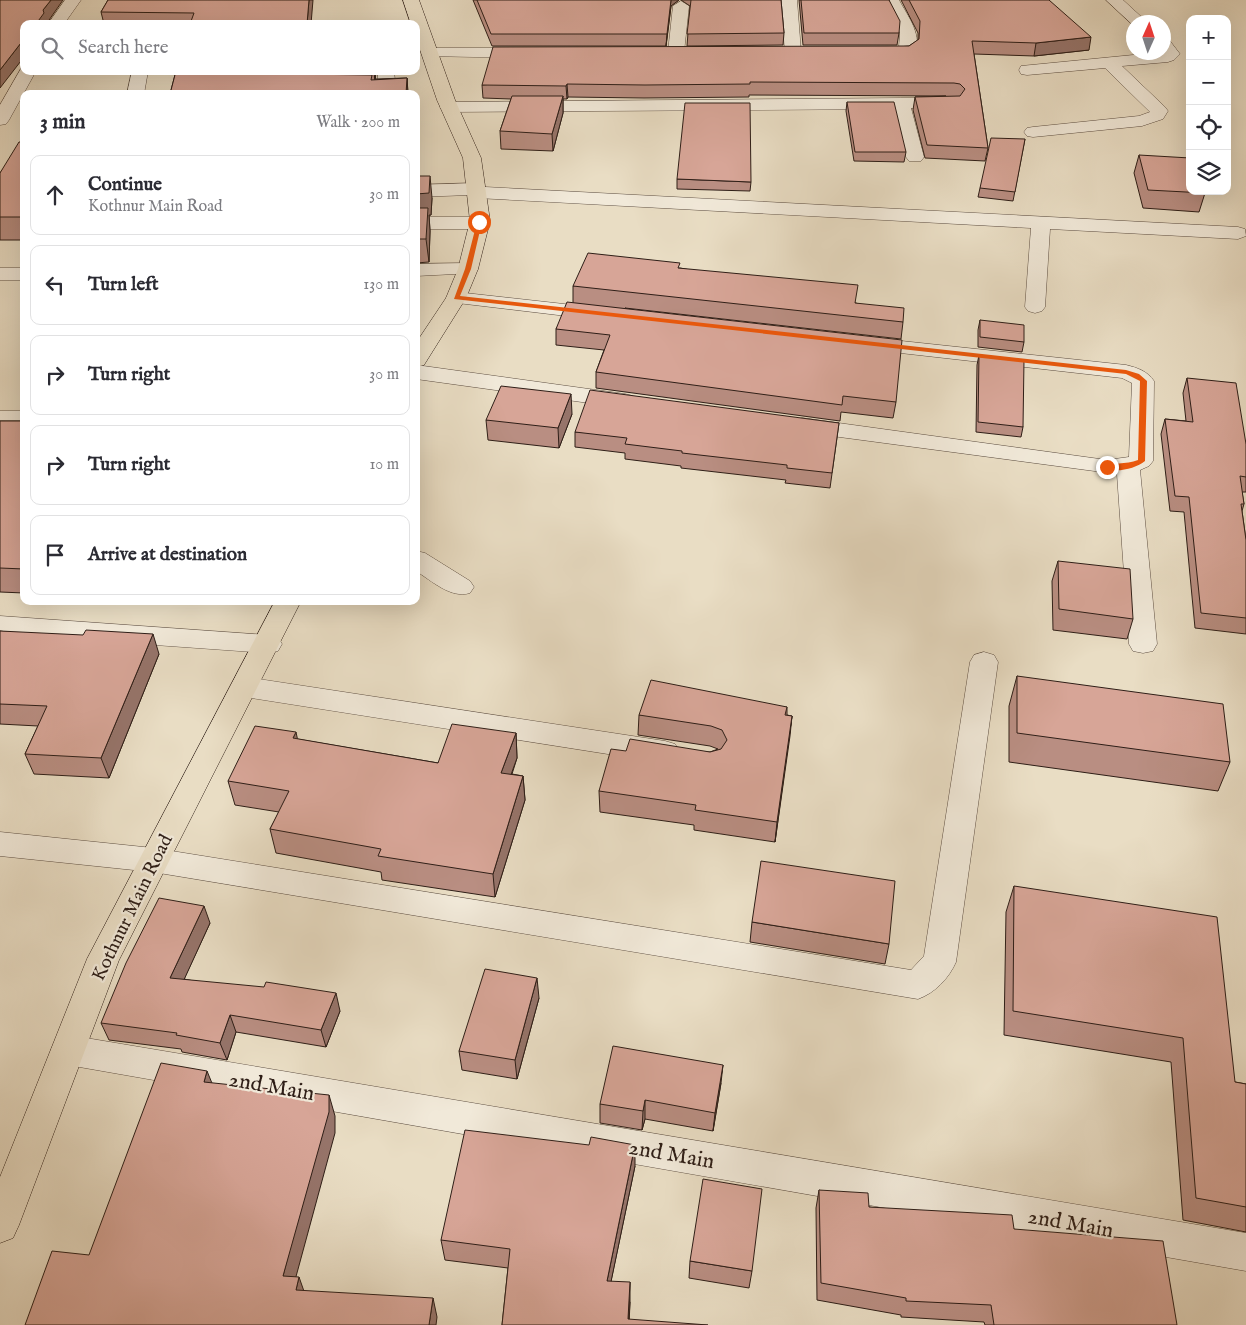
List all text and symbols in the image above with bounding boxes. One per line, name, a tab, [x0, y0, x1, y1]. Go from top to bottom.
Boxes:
north arrow	[1126, 15, 1171, 60]
map controls	[1186, 15, 1231, 195]
button: +	[1186, 15, 1231, 60]
search box	[20, 20, 420, 75]
icon: search	[38, 34, 66, 62]
text: Search here	[78, 36, 169, 60]
button: −	[1186, 60, 1231, 105]
button: locate	[1186, 105, 1231, 150]
text: 3 min	[40, 109, 85, 136]
text: Walk · 200 m	[316, 113, 400, 133]
button: layers	[1186, 150, 1231, 195]
text: Continue	[88, 173, 162, 197]
icon: ahead	[41, 181, 69, 209]
text: 30 m	[369, 185, 399, 205]
text: Kothnur Main Road	[88, 197, 223, 217]
route start	[468, 211, 491, 234]
icon: left	[41, 271, 69, 299]
text: Turn left	[88, 273, 159, 297]
text: 130 m	[363, 275, 399, 295]
icon: right	[41, 361, 69, 389]
text: Turn right	[88, 363, 170, 387]
text: 30 m	[369, 365, 399, 385]
icon: right	[41, 451, 69, 479]
text: Turn right	[88, 453, 170, 477]
text: 10 m	[369, 455, 399, 475]
route end	[1096, 456, 1119, 479]
icon: arrive	[41, 541, 69, 569]
text: Arrive at destination	[88, 543, 247, 567]
street label: Kothnur Main Road	[87, 830, 179, 985]
street label: 2nd Main	[227, 1066, 317, 1108]
street label: 2nd Main	[627, 1134, 717, 1176]
street label: 2nd Main	[1026, 1203, 1116, 1245]

